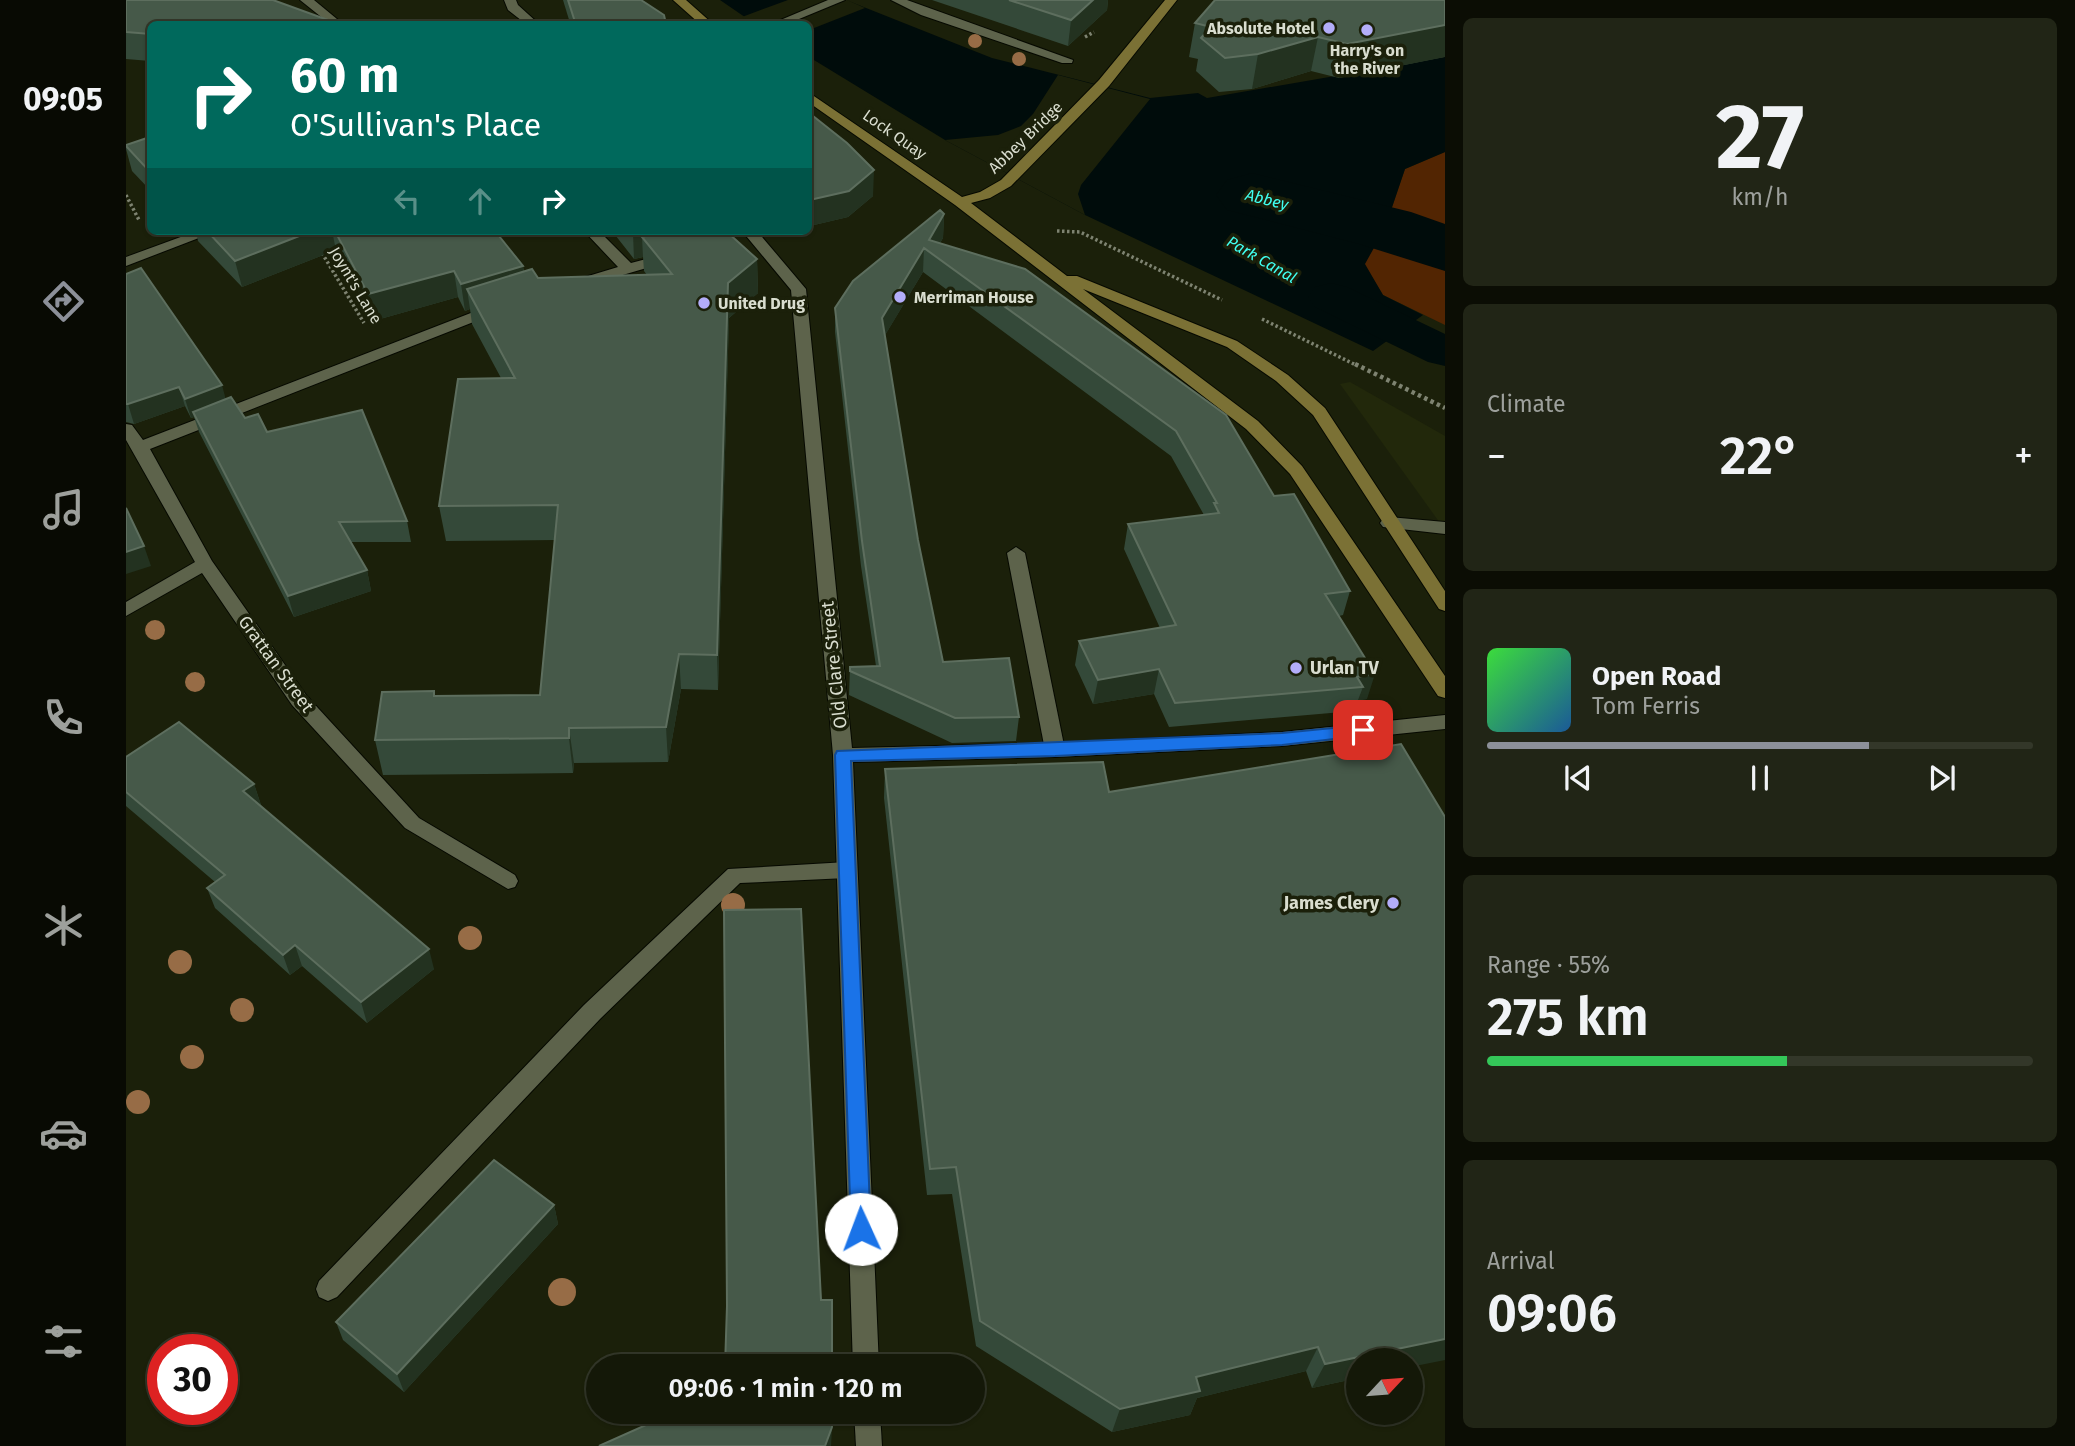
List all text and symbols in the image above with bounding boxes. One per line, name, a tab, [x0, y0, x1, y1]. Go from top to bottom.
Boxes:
place label: Absolute Hotel	[1206, 19, 1315, 38]
marker: Absolute Hotel	[1321, 20, 1337, 36]
marker: Harry's on the River	[1359, 22, 1375, 38]
place label: Harry's on the River	[1330, 41, 1404, 78]
text: 60 m	[290, 46, 399, 105]
icon: right	[175, 49, 266, 140]
text: 09:05	[23, 80, 103, 118]
text: 27	[1716, 83, 1804, 192]
street label: Abbey Bridge	[984, 97, 1066, 177]
street label: Lock Quay	[859, 105, 930, 163]
text: O'Sullivan's Place	[290, 106, 541, 144]
icon: left	[388, 182, 426, 220]
icon: ahead	[461, 182, 499, 220]
icon: right	[534, 182, 572, 220]
text: km/h	[1732, 183, 1788, 211]
water label: Abbey	[1242, 185, 1291, 214]
water label: Park Canal	[1223, 232, 1300, 287]
street label: Joynt's Lane	[325, 243, 386, 327]
icon: directions	[39, 277, 88, 326]
place label: Merriman House	[914, 288, 1034, 307]
marker: Merriman House	[892, 289, 908, 305]
place label: United Drug	[718, 294, 805, 313]
marker: United Drug	[696, 295, 712, 311]
text: Climate	[1487, 390, 1566, 418]
text: 22°	[1720, 425, 1800, 488]
text: −	[1487, 433, 1506, 479]
text: +	[2014, 433, 2033, 479]
icon: music	[39, 485, 88, 534]
street label: Old Clare Street	[816, 600, 852, 730]
street label: Grattan Street	[234, 611, 319, 717]
place label: Urlan TV	[1310, 657, 1379, 679]
marker: Urlan TV	[1288, 660, 1304, 676]
text: Open Road	[1592, 661, 1721, 692]
text: Tom Ferris	[1592, 692, 1700, 720]
icon: phone	[39, 693, 88, 742]
pin	[1333, 700, 1393, 760]
icon: arrive	[1344, 711, 1382, 749]
icon: previous	[1559, 759, 1597, 797]
icon: pause	[1741, 759, 1779, 797]
icon: next	[1923, 759, 1961, 797]
place label: James Clery	[1282, 892, 1380, 914]
marker: James Clery	[1385, 895, 1401, 911]
icon: climate	[39, 901, 88, 950]
text: Range · 55%	[1487, 951, 1610, 979]
text: 275 km	[1487, 986, 1649, 1049]
icon: car	[39, 1109, 88, 1158]
position arrow	[824, 1192, 898, 1266]
text: Arrival	[1487, 1247, 1554, 1275]
text: 09:06	[1487, 1282, 1617, 1345]
icon: filters	[39, 1317, 88, 1366]
speed limit sign: 30	[147, 1334, 238, 1425]
north arrow	[1346, 1348, 1423, 1424]
map controls	[1346, 1348, 1423, 1425]
text: 09:06 · 1 min · 120 m	[668, 1373, 903, 1404]

